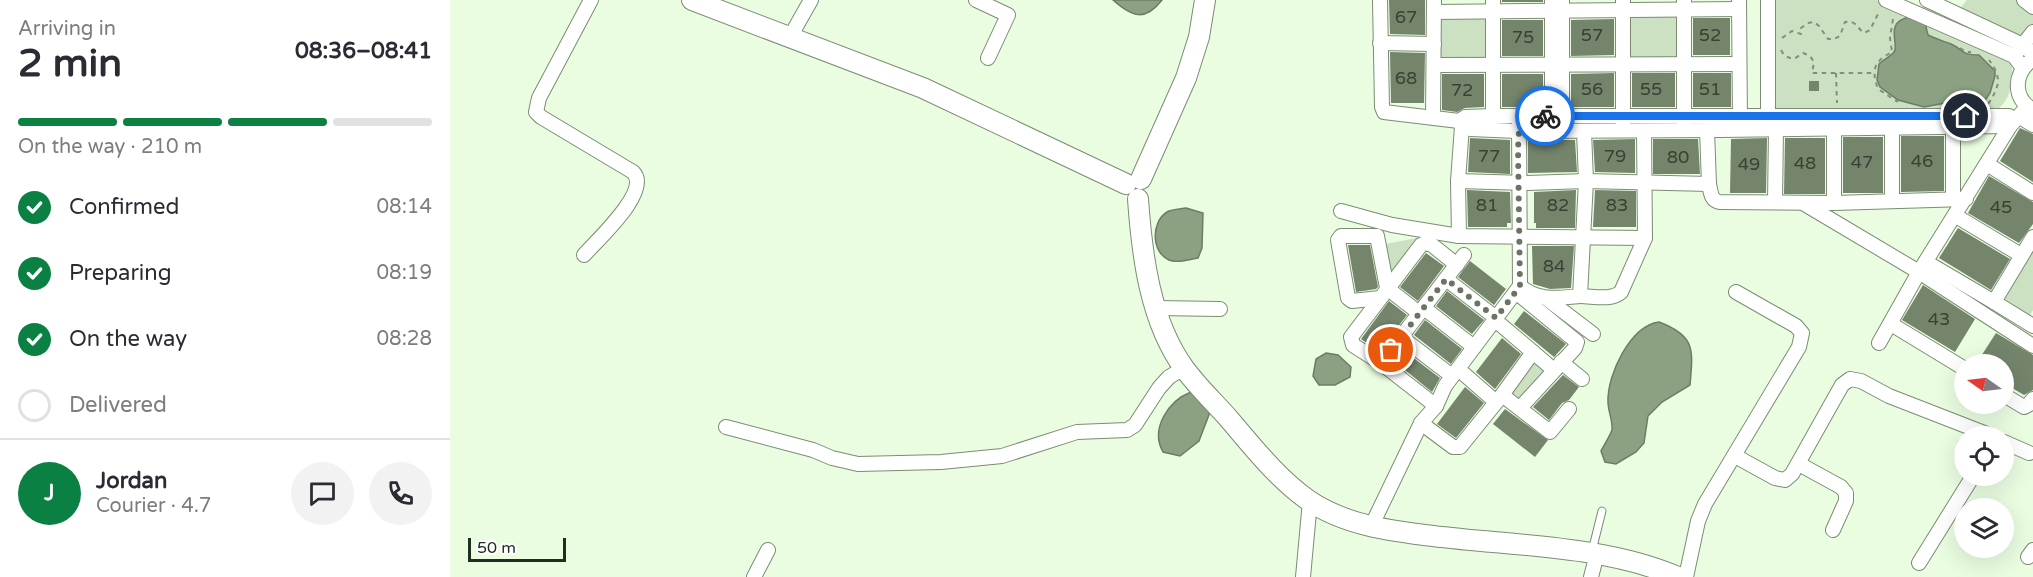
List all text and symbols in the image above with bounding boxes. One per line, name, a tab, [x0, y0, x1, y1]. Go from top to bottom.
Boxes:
house number: 67	[1395, 6, 1417, 28]
text: Arriving in	[18, 17, 116, 41]
house number: 57	[1581, 24, 1603, 46]
house number: 52	[1699, 24, 1721, 46]
house number: 75	[1512, 26, 1534, 48]
text: 08:36–08:41	[295, 38, 432, 64]
text: 2 min	[18, 40, 122, 87]
house number: 68	[1395, 67, 1417, 89]
house number: 56	[1581, 78, 1603, 100]
house number: 55	[1640, 78, 1662, 100]
house number: 51	[1699, 78, 1721, 100]
house number: 72	[1451, 79, 1473, 101]
courier	[1515, 86, 1575, 146]
pin	[1940, 90, 1991, 141]
icon: home	[1949, 99, 1982, 132]
icon: bike	[1529, 100, 1562, 133]
text: On the way · 210 m	[18, 135, 202, 159]
house number: 77	[1478, 145, 1500, 167]
house number: 79	[1604, 145, 1626, 167]
house number: 80	[1667, 146, 1689, 168]
house number: 46	[1911, 150, 1933, 172]
house number: 47	[1851, 151, 1873, 173]
house number: 48	[1794, 152, 1816, 174]
house number: 49	[1738, 153, 1760, 175]
icon: check	[18, 191, 51, 224]
text: Confirmed	[69, 194, 179, 220]
house number: 81	[1476, 194, 1498, 216]
house number: 82	[1547, 194, 1569, 216]
house number: 83	[1606, 194, 1628, 216]
text: 08:14	[377, 195, 432, 219]
house number: 45	[1990, 196, 2012, 218]
house number: 84	[1543, 255, 1565, 277]
icon: check	[18, 257, 51, 290]
text: Preparing	[69, 260, 172, 286]
text: 08:19	[377, 261, 432, 285]
house number: 43	[1928, 308, 1950, 330]
icon: check	[18, 323, 51, 356]
pin	[1365, 324, 1416, 375]
text: On the way	[69, 326, 187, 352]
text: 08:28	[377, 327, 432, 351]
icon: bag	[1374, 333, 1407, 366]
north arrow	[1954, 354, 2014, 414]
map controls	[1954, 354, 2014, 558]
text: Delivered	[69, 392, 167, 418]
button: locate	[1954, 426, 2014, 486]
button: chat	[291, 462, 354, 525]
button: phone	[369, 462, 432, 525]
text: Jordan	[96, 468, 167, 494]
text: J	[44, 480, 55, 506]
text: Courier · 4.7	[96, 494, 211, 518]
button: layers	[1954, 498, 2014, 558]
scale bar	[468, 535, 566, 562]
text: 50 m	[477, 538, 516, 558]

